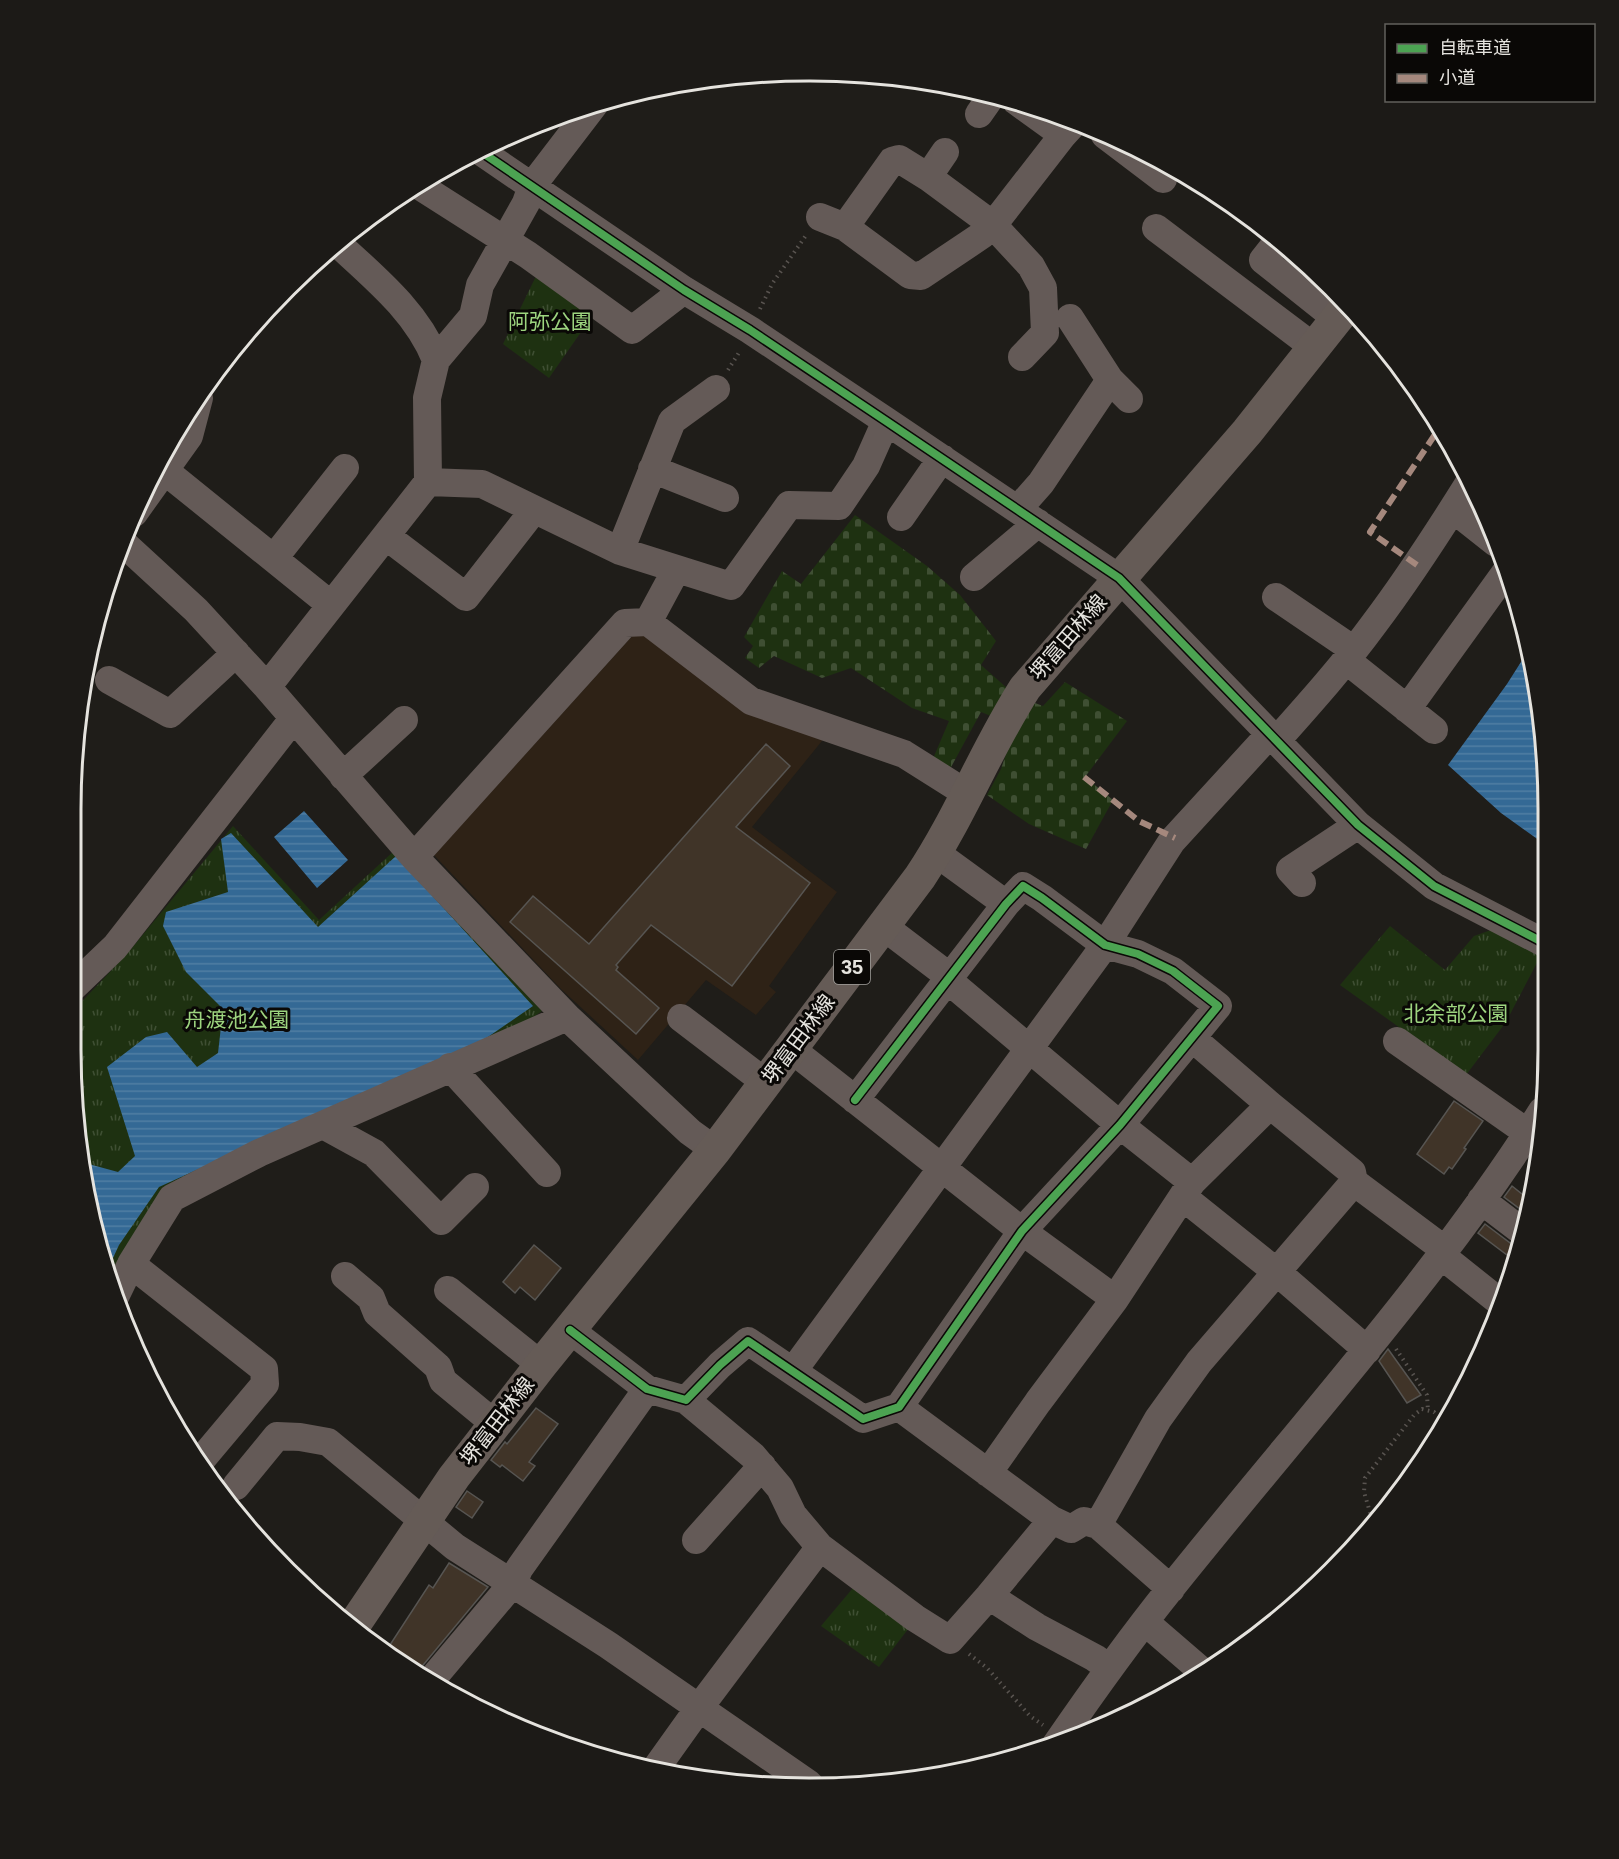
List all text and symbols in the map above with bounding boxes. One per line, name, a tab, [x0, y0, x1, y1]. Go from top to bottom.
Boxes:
legend	[1385, 24, 1595, 102]
text: 自転車道	[1439, 38, 1511, 58]
text: 小道	[1439, 68, 1475, 88]
park label: 阿弥公園	[508, 310, 592, 333]
street label: 堺富田林線	[1025, 590, 1111, 684]
road number: 35	[834, 950, 870, 984]
street label: 堺富田林線	[757, 990, 839, 1088]
park label: 北余部公園	[1404, 1002, 1509, 1025]
park label: 舟渡池公園	[185, 1008, 290, 1031]
street label: 堺富田林線	[456, 1373, 538, 1469]

